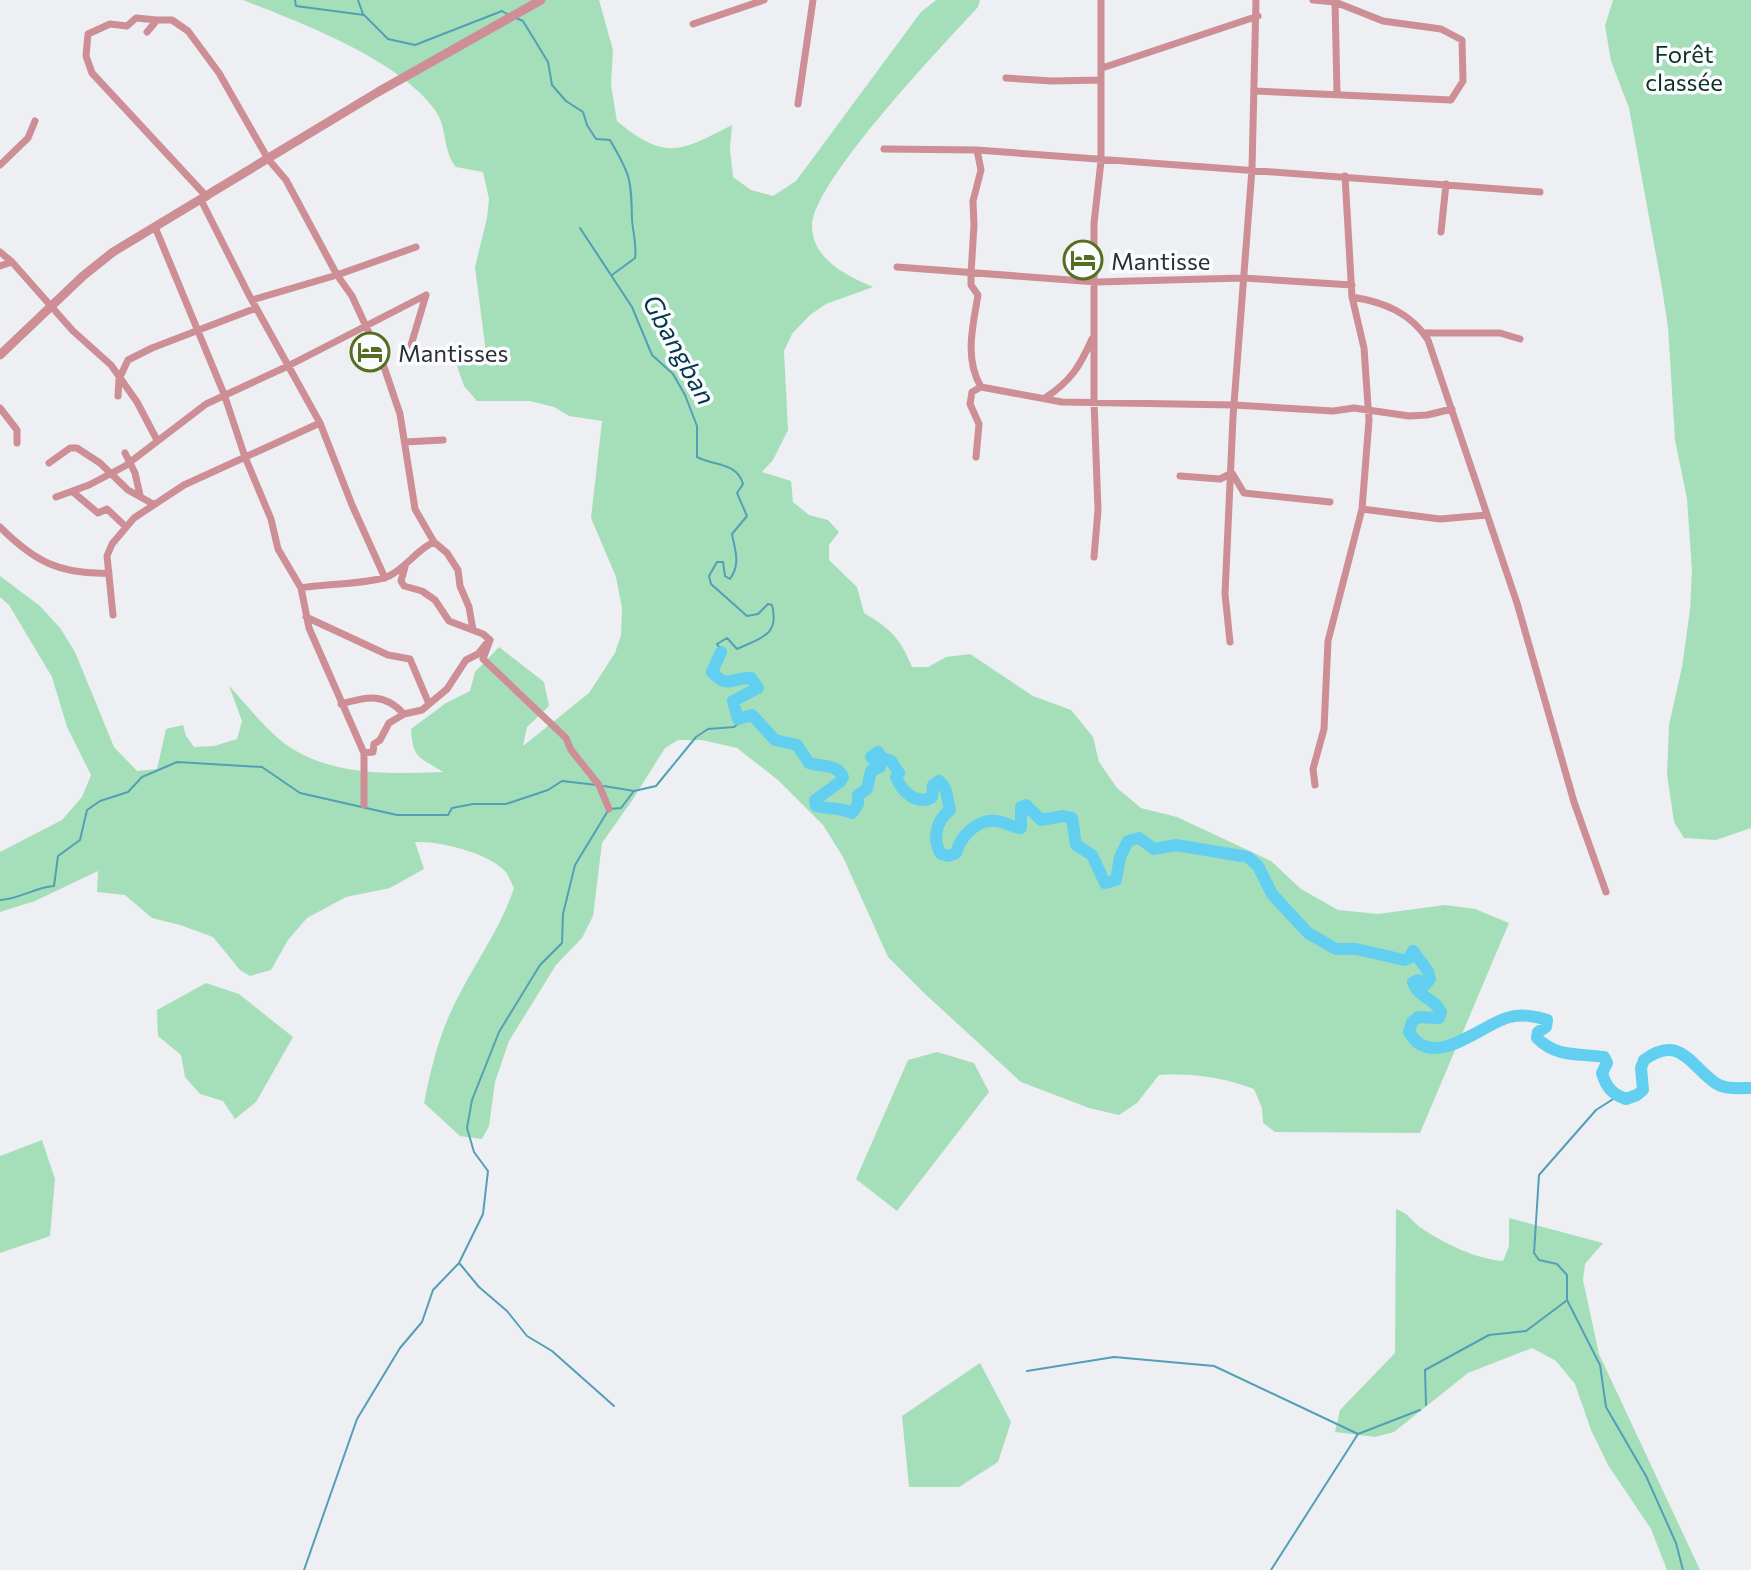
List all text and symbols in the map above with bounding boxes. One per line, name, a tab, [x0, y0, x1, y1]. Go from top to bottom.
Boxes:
park label: Forêt classée	[1645, 39, 1723, 96]
hotel icon: Mantisse	[1062, 239, 1104, 281]
place label: Mantisse	[1111, 246, 1211, 275]
water label: Gbangban	[637, 289, 723, 409]
hotel icon: Mantisses	[349, 331, 391, 373]
place label: Mantisses	[398, 338, 508, 367]

